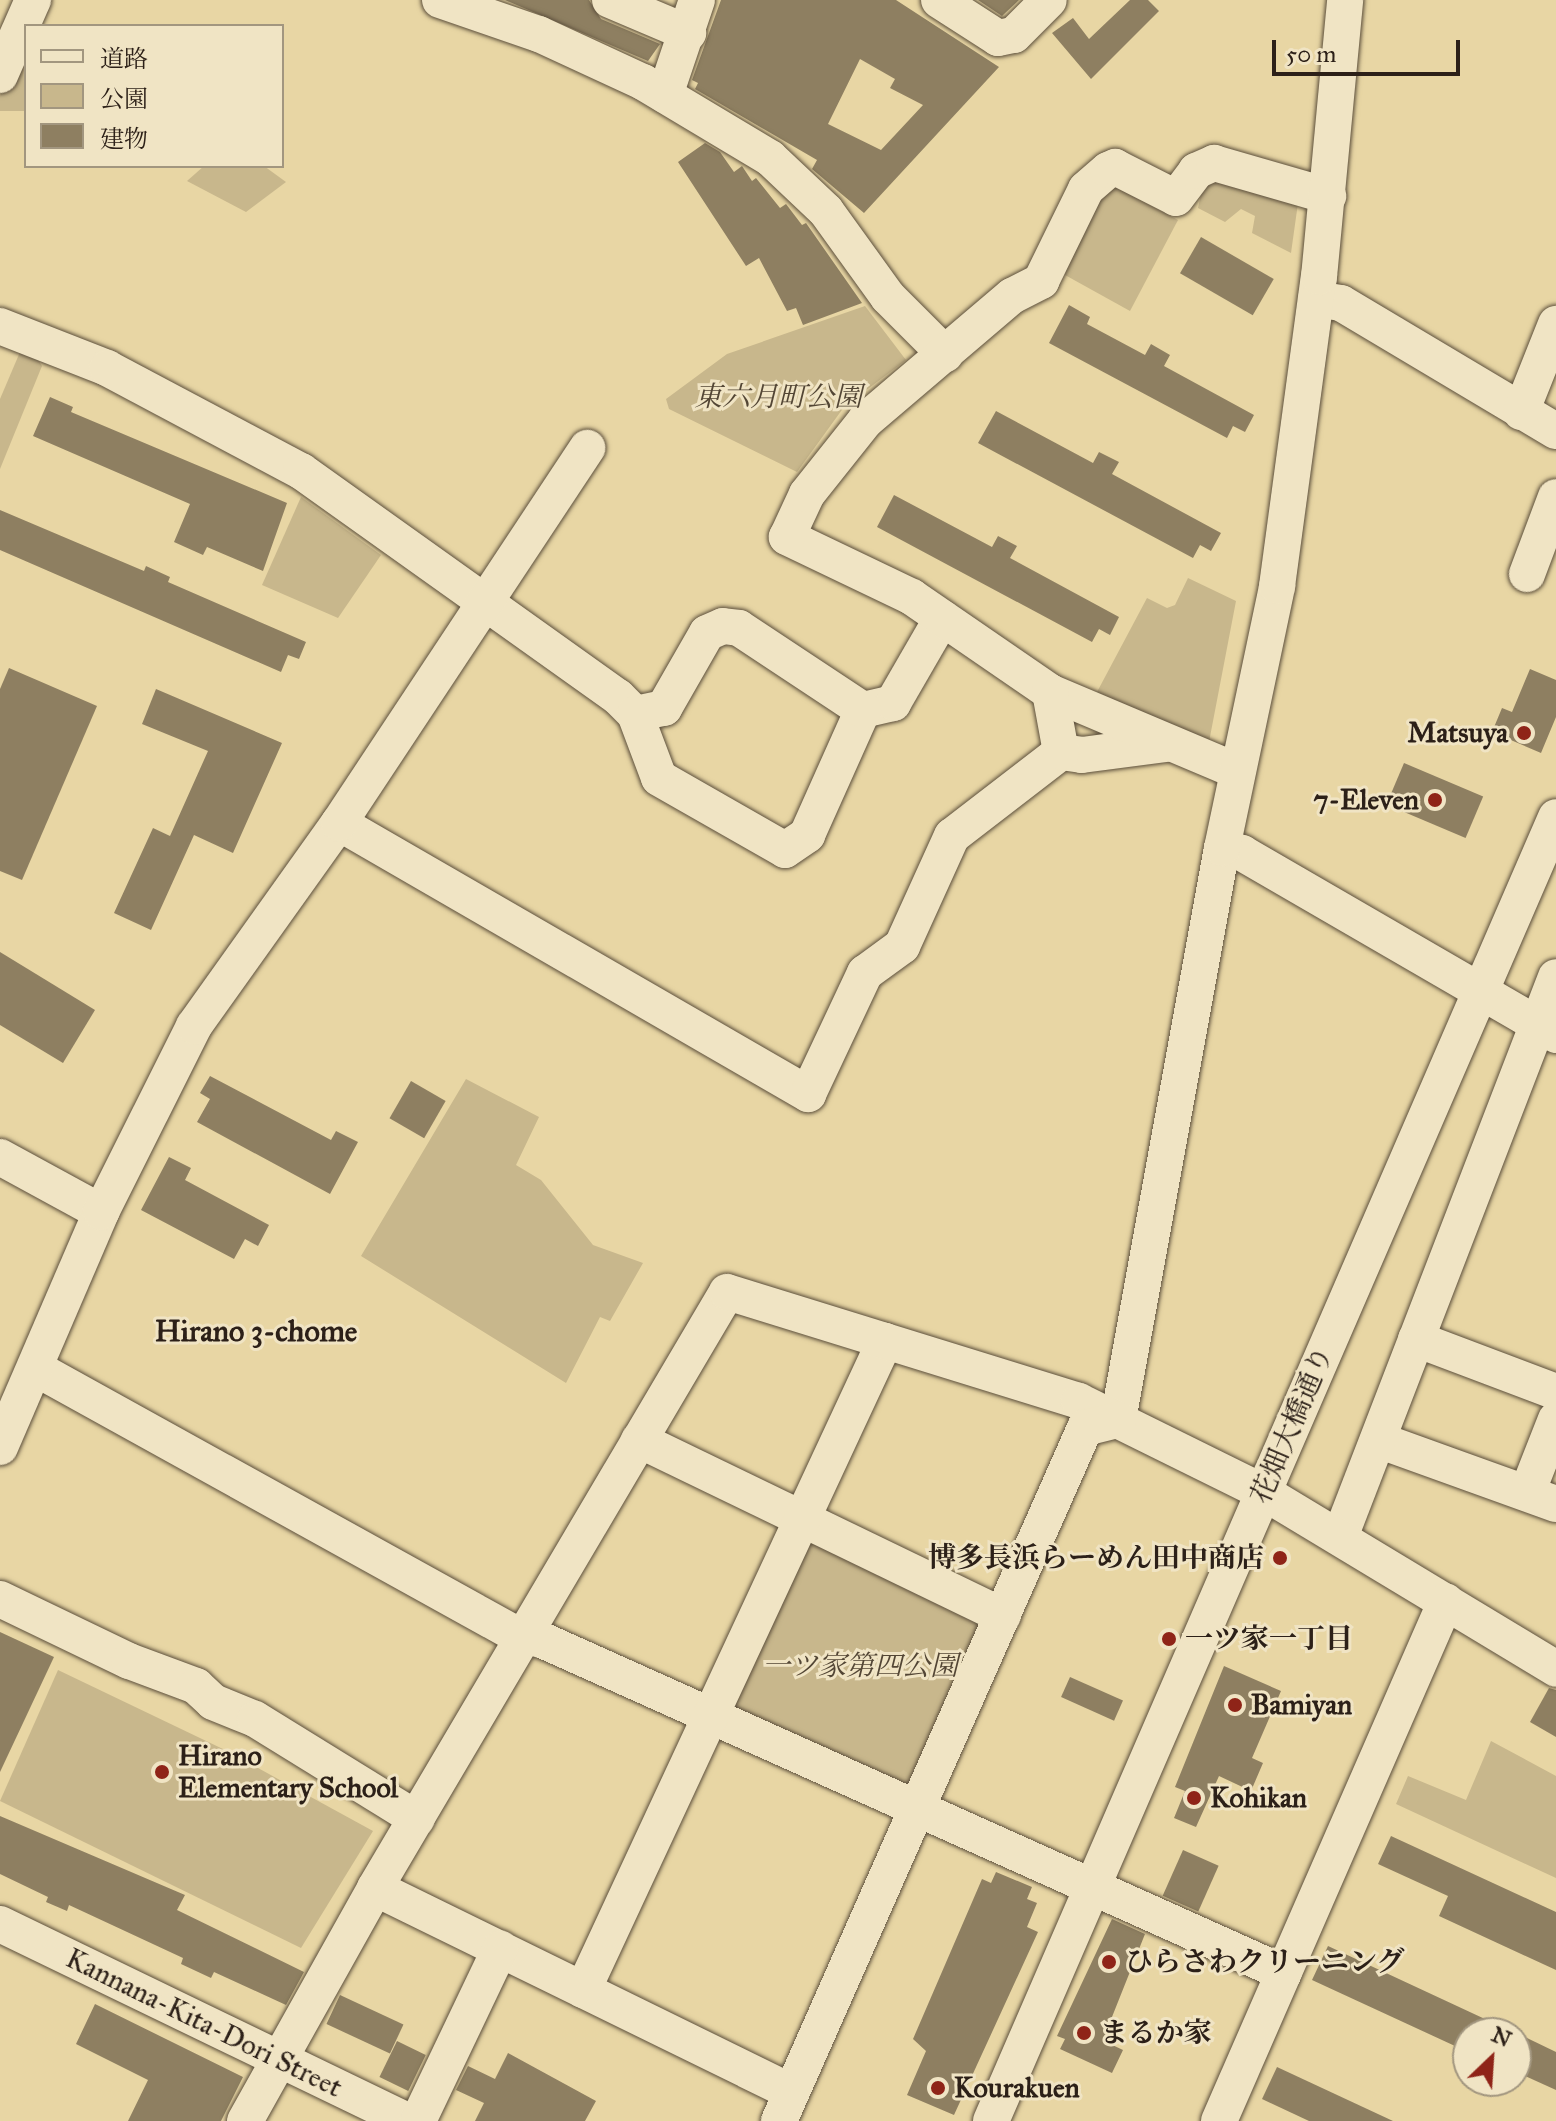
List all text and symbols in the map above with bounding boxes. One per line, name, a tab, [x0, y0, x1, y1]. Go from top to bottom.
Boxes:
legend	[24, 24, 284, 168]
scale bar	[1276, 24, 1464, 74]
text: 50 m	[1286, 39, 1336, 69]
text: 道路	[100, 44, 148, 74]
text: 公園	[100, 84, 148, 114]
text: 建物	[100, 124, 148, 154]
park label: 東六月町公園	[694, 380, 862, 414]
place label: Matsuya	[1408, 716, 1508, 750]
marker: Matsuya	[1515, 724, 1533, 742]
place label: 7-Eleven	[1314, 783, 1419, 817]
marker: 7-Eleven	[1426, 791, 1444, 809]
district label: Hirano 3-chome	[155, 1313, 357, 1349]
street label: 花畑大橋通り	[1244, 1341, 1340, 1509]
place label: 博多長浜らーめん田中商店	[928, 1541, 1264, 1575]
marker: 博多長浜らーめん田中商店	[1271, 1549, 1289, 1567]
place label: 一ツ家一丁目	[1185, 1622, 1353, 1656]
marker: 一ツ家一丁目	[1160, 1630, 1178, 1648]
park label: 一ツ家第四公園	[762, 1649, 958, 1683]
place label: Bamiyan	[1251, 1688, 1352, 1722]
marker: Bamiyan	[1226, 1696, 1244, 1714]
place label: Hirano Elementary School	[178, 1739, 398, 1805]
marker: Hirano Elementary School	[153, 1763, 171, 1781]
place label: Kohikan	[1210, 1781, 1307, 1815]
marker: Kohikan	[1185, 1789, 1203, 1807]
street label: Kannana-Kita-Dori Street	[60, 1941, 348, 2105]
place label: ひらさわクリーニング	[1125, 1945, 1405, 1979]
marker: ひらさわクリーニング	[1100, 1953, 1118, 1971]
place label: まるか家	[1100, 2016, 1212, 2050]
north arrow	[1452, 2017, 1532, 2097]
text: N	[1487, 2020, 1516, 2053]
marker: まるか家	[1075, 2024, 1093, 2042]
place label: Kourakuen	[954, 2071, 1080, 2105]
marker: Kourakuen	[929, 2079, 947, 2097]

